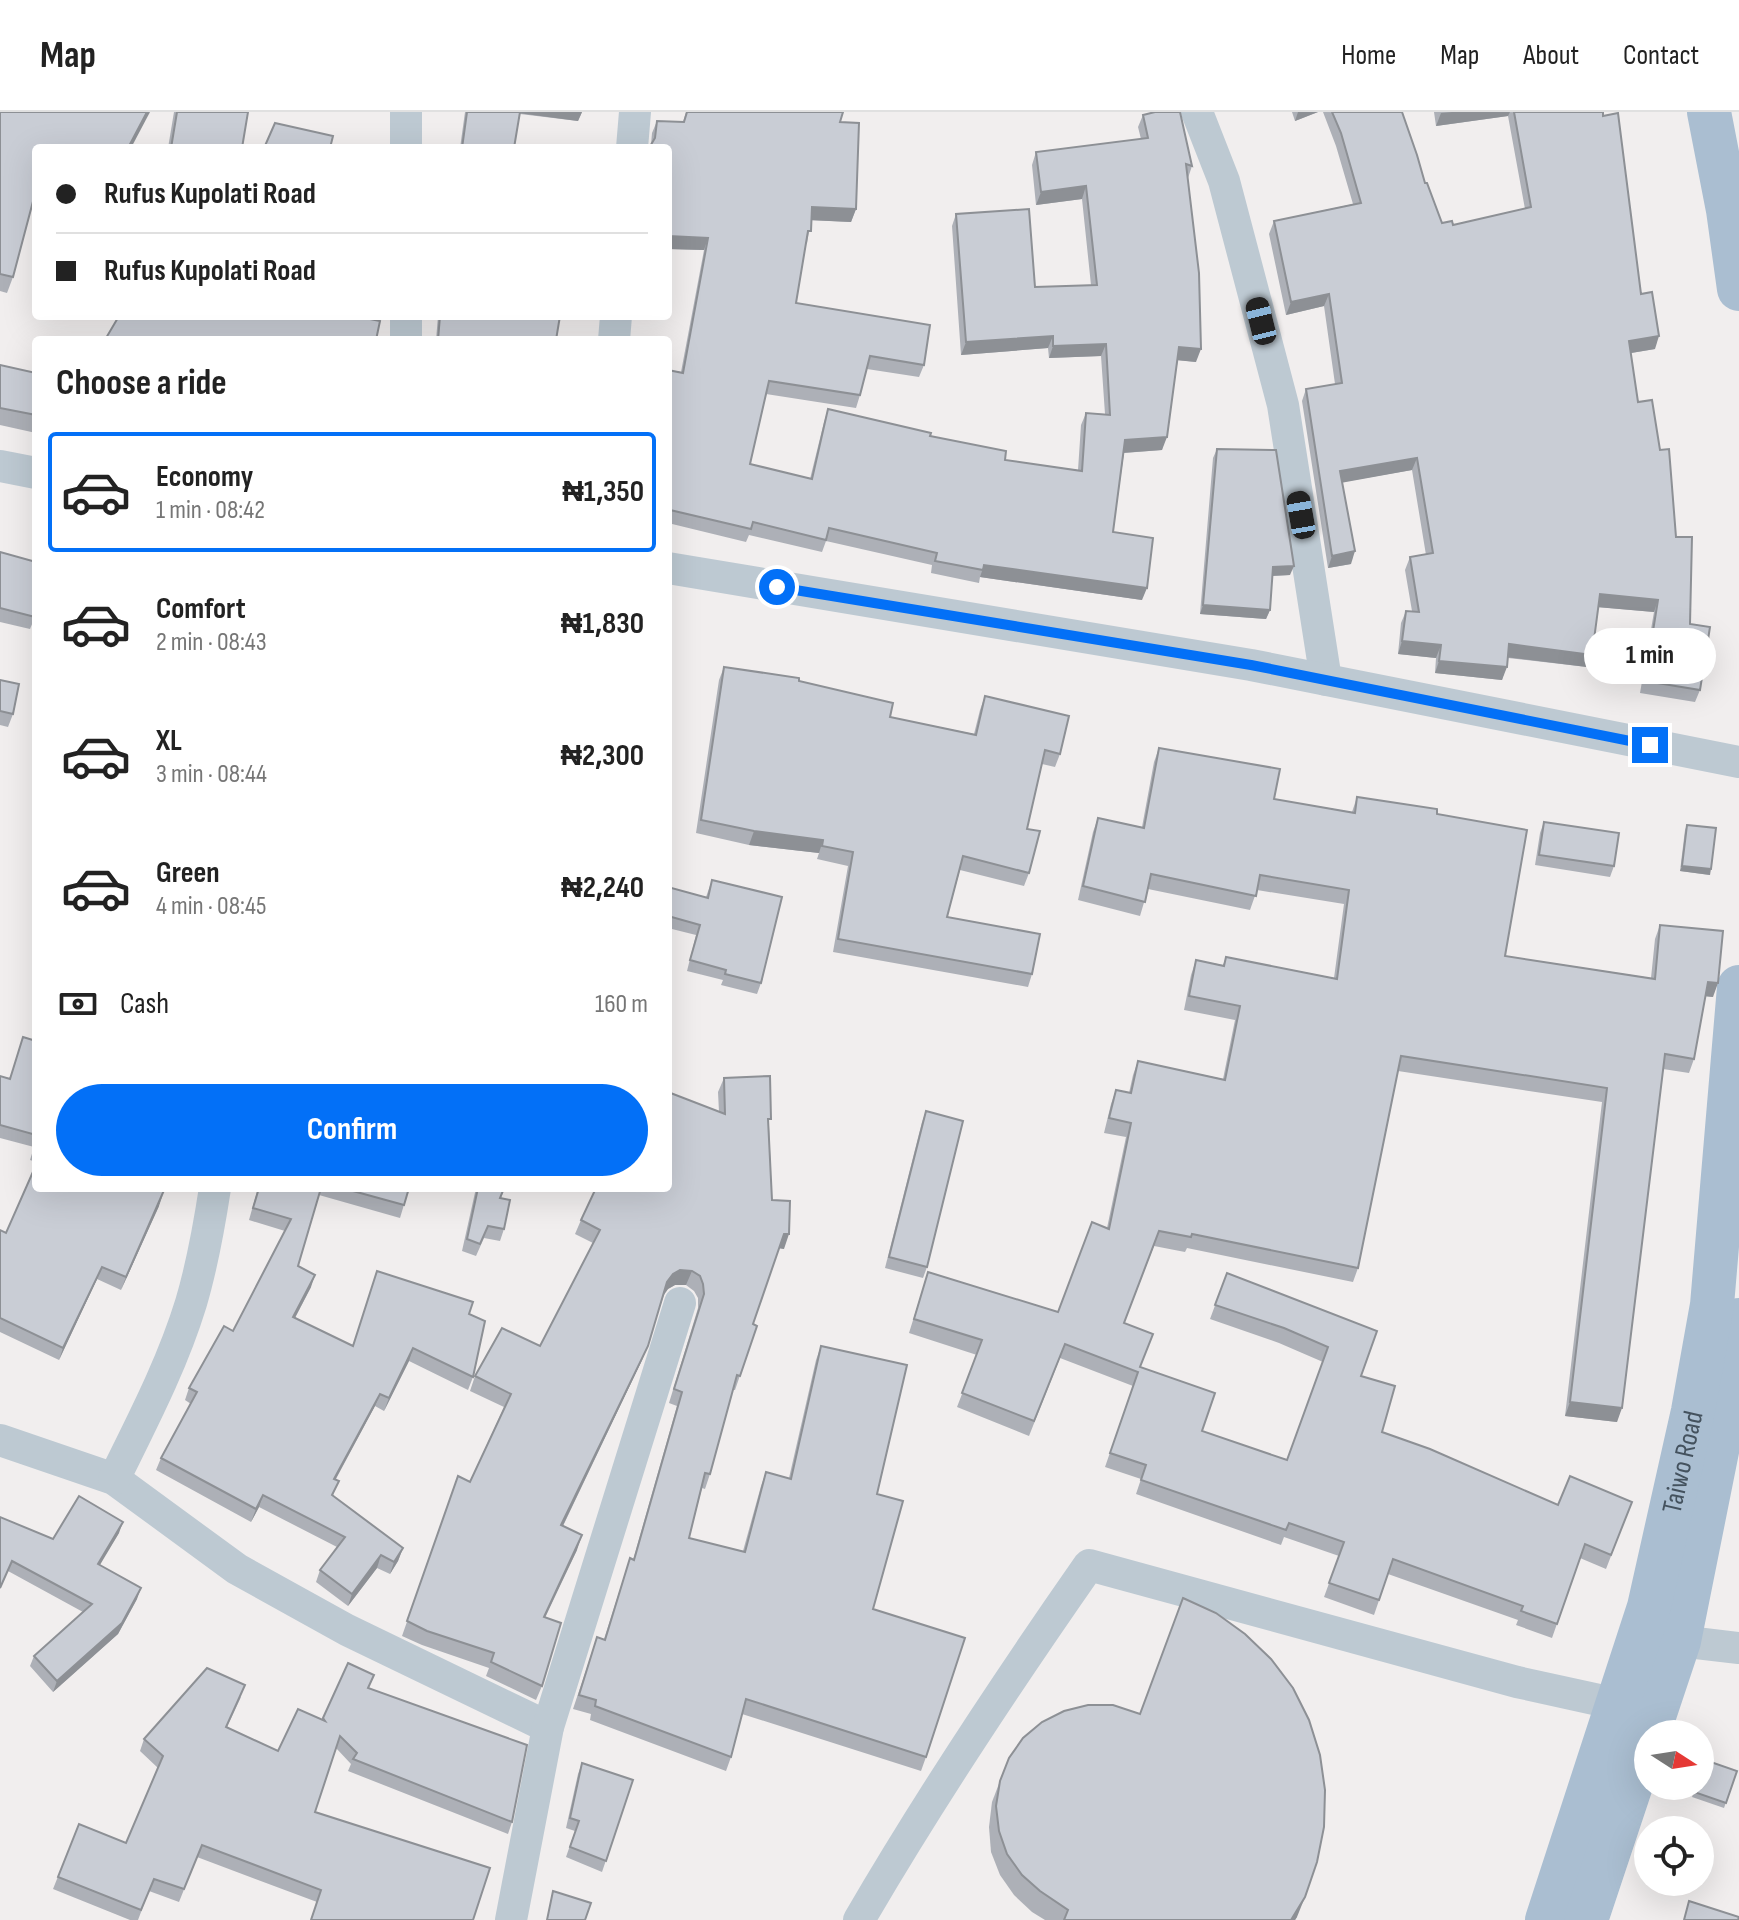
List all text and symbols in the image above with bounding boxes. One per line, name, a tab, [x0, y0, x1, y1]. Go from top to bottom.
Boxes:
text: Map	[40, 33, 96, 78]
text: Home	[1341, 39, 1396, 72]
text: Map	[1440, 39, 1479, 72]
text: About	[1523, 39, 1579, 72]
text: Contact	[1623, 39, 1699, 72]
text: Rufus Kupolati Road	[104, 176, 316, 212]
text: Rufus Kupolati Road	[104, 253, 316, 289]
car	[1244, 295, 1278, 347]
text: Choose a ride	[56, 362, 227, 405]
icon: car	[60, 456, 132, 528]
text: Economy	[156, 459, 253, 495]
text: ₦1,350	[562, 474, 644, 510]
car	[1285, 489, 1317, 541]
text: 1 min · 08:42	[156, 495, 265, 526]
route start	[759, 569, 795, 605]
icon: car	[60, 588, 132, 660]
text: Comfort	[156, 591, 246, 627]
text: ₦1,830	[561, 606, 644, 642]
text: 2 min · 08:43	[156, 627, 267, 658]
callout: 1 min	[1584, 629, 1716, 685]
text: 1 min	[1626, 640, 1674, 671]
icon: car	[60, 720, 132, 792]
text: XL	[156, 723, 182, 759]
route end	[1632, 727, 1668, 763]
text: ₦2,300	[560, 738, 644, 774]
text: 3 min · 08:44	[156, 759, 267, 790]
icon: car	[60, 852, 132, 924]
text: Green	[156, 855, 220, 891]
text: ₦2,240	[561, 870, 644, 906]
text: 4 min · 08:45	[156, 891, 266, 922]
icon: cash	[56, 982, 100, 1026]
text: Cash	[120, 986, 169, 1022]
text: 160 m	[595, 989, 648, 1020]
button: Confirm	[56, 1084, 648, 1176]
street label: Taiwo Road	[1656, 1408, 1711, 1516]
north arrow	[1634, 1720, 1714, 1800]
map controls	[1634, 1720, 1714, 1896]
button: locate	[1634, 1816, 1714, 1896]

